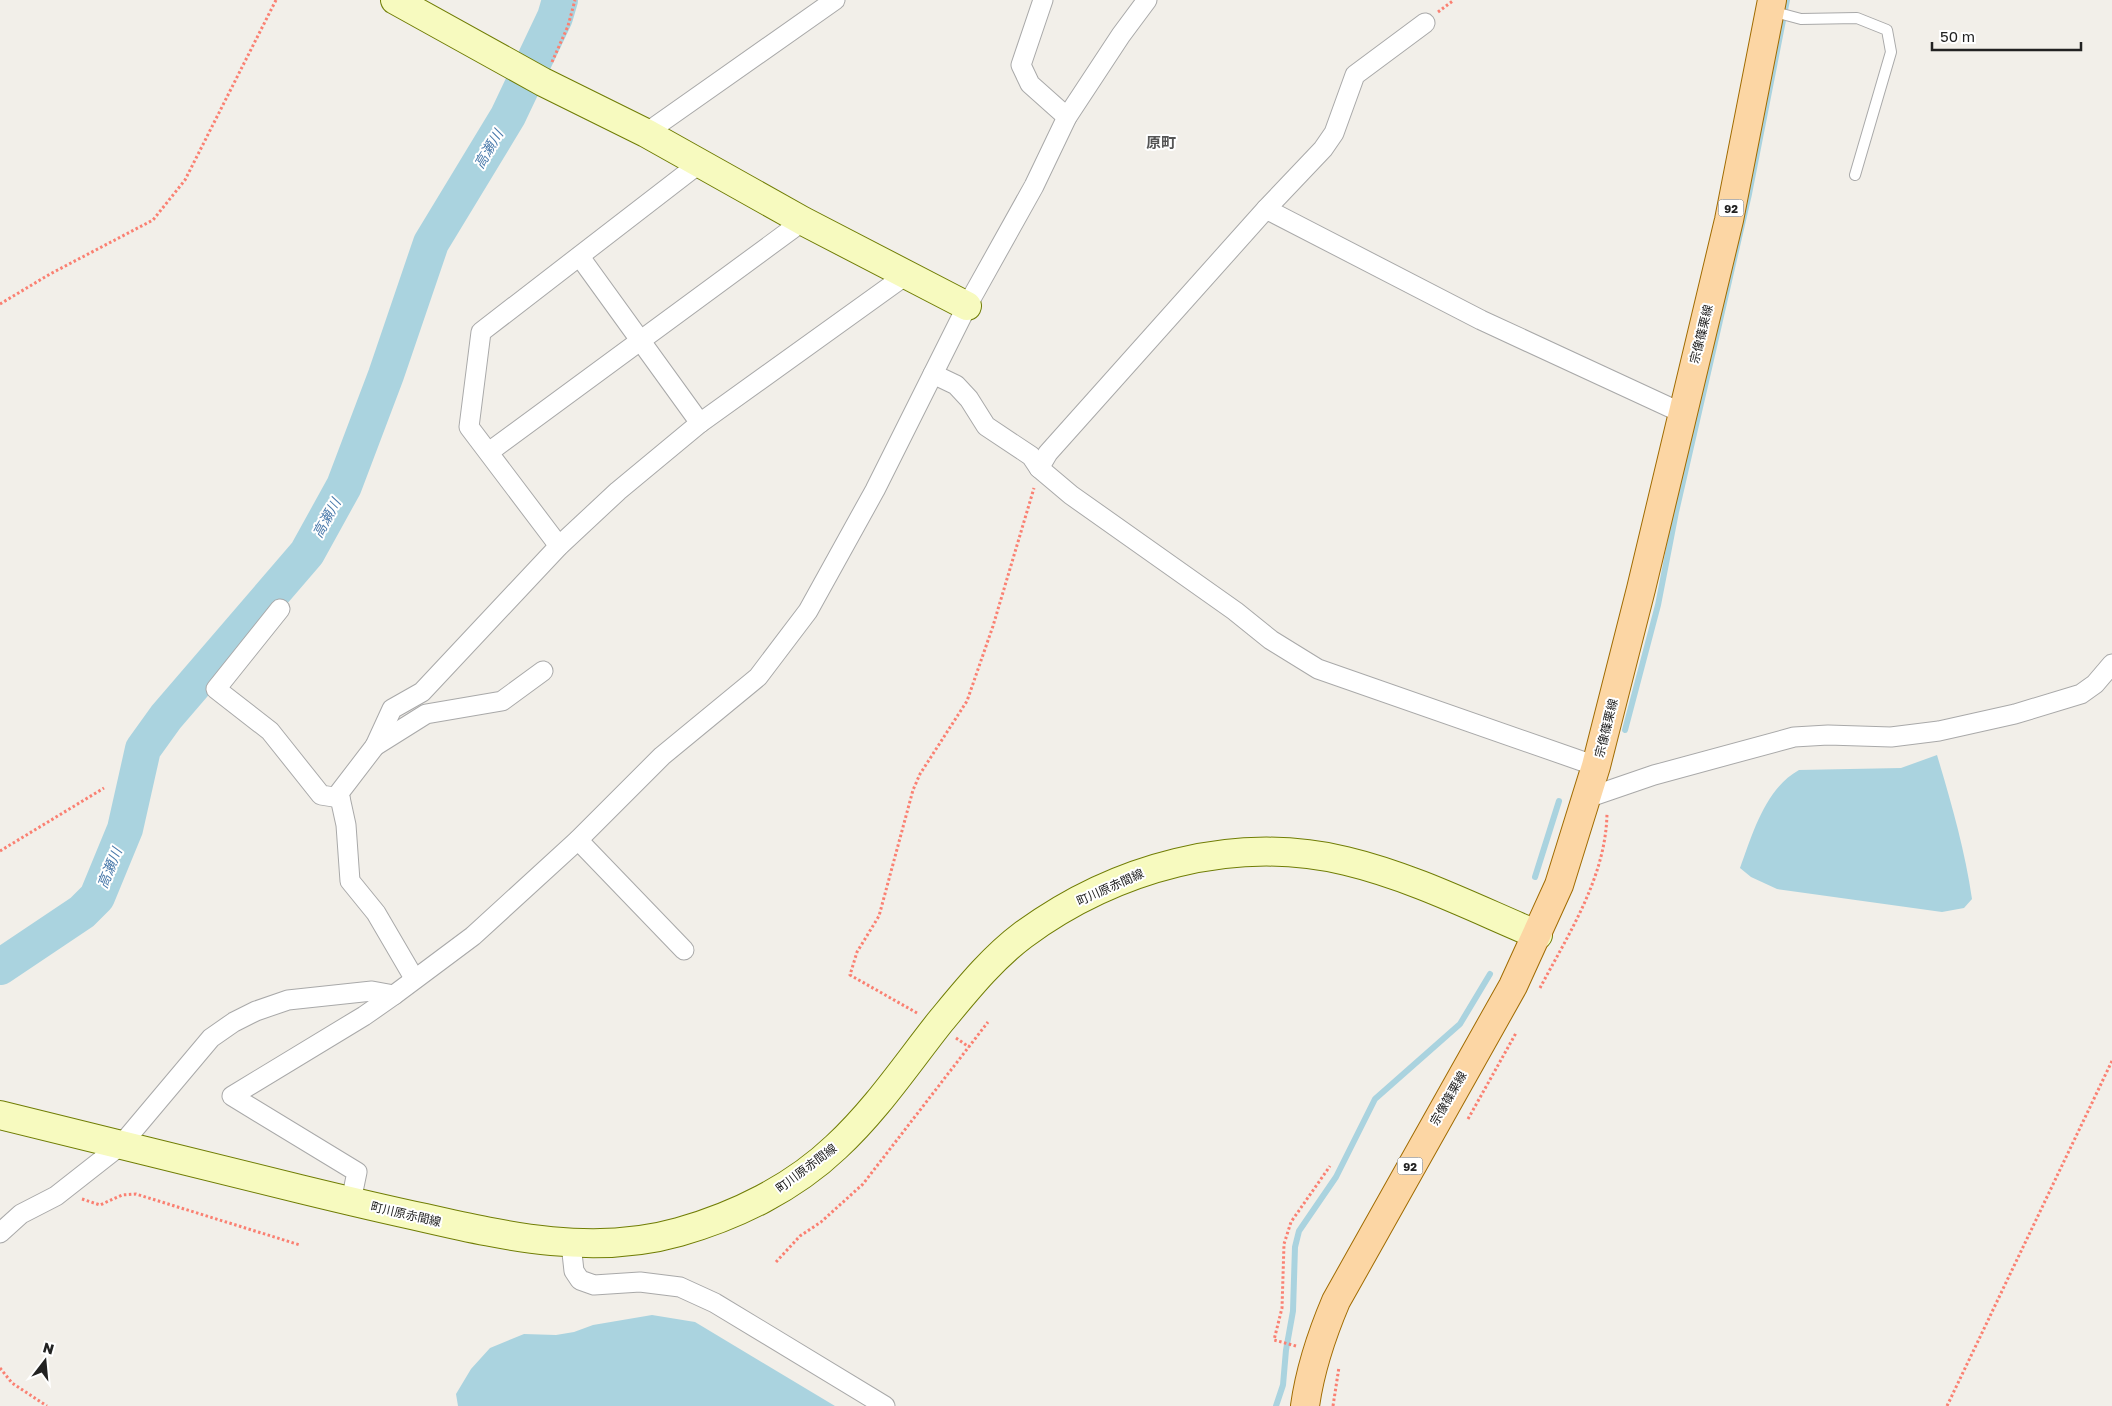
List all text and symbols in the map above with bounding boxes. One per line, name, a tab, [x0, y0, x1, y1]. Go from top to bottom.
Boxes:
scale bar	[1932, 20, 2081, 52]
text: 50 m	[1940, 27, 1975, 45]
water label: 高瀬川	[470, 125, 507, 171]
district label: 原町	[1146, 133, 1176, 151]
road number: 92	[1718, 200, 1744, 217]
street label: 宗像篠栗線	[1686, 303, 1716, 365]
water label: 高瀬川	[308, 494, 345, 540]
street label: 宗像篠栗線	[1591, 697, 1621, 759]
water label: 高瀬川	[93, 843, 125, 891]
street label: 町川原赤間線	[1074, 866, 1146, 908]
street label: 宗像篠栗線	[1427, 1068, 1469, 1128]
street label: 町川原赤間線	[773, 1140, 839, 1196]
road number: 92	[1398, 1158, 1422, 1174]
street label: 町川原赤間線	[369, 1199, 443, 1229]
north arrow	[20, 1336, 70, 1386]
text: N	[41, 1338, 56, 1358]

